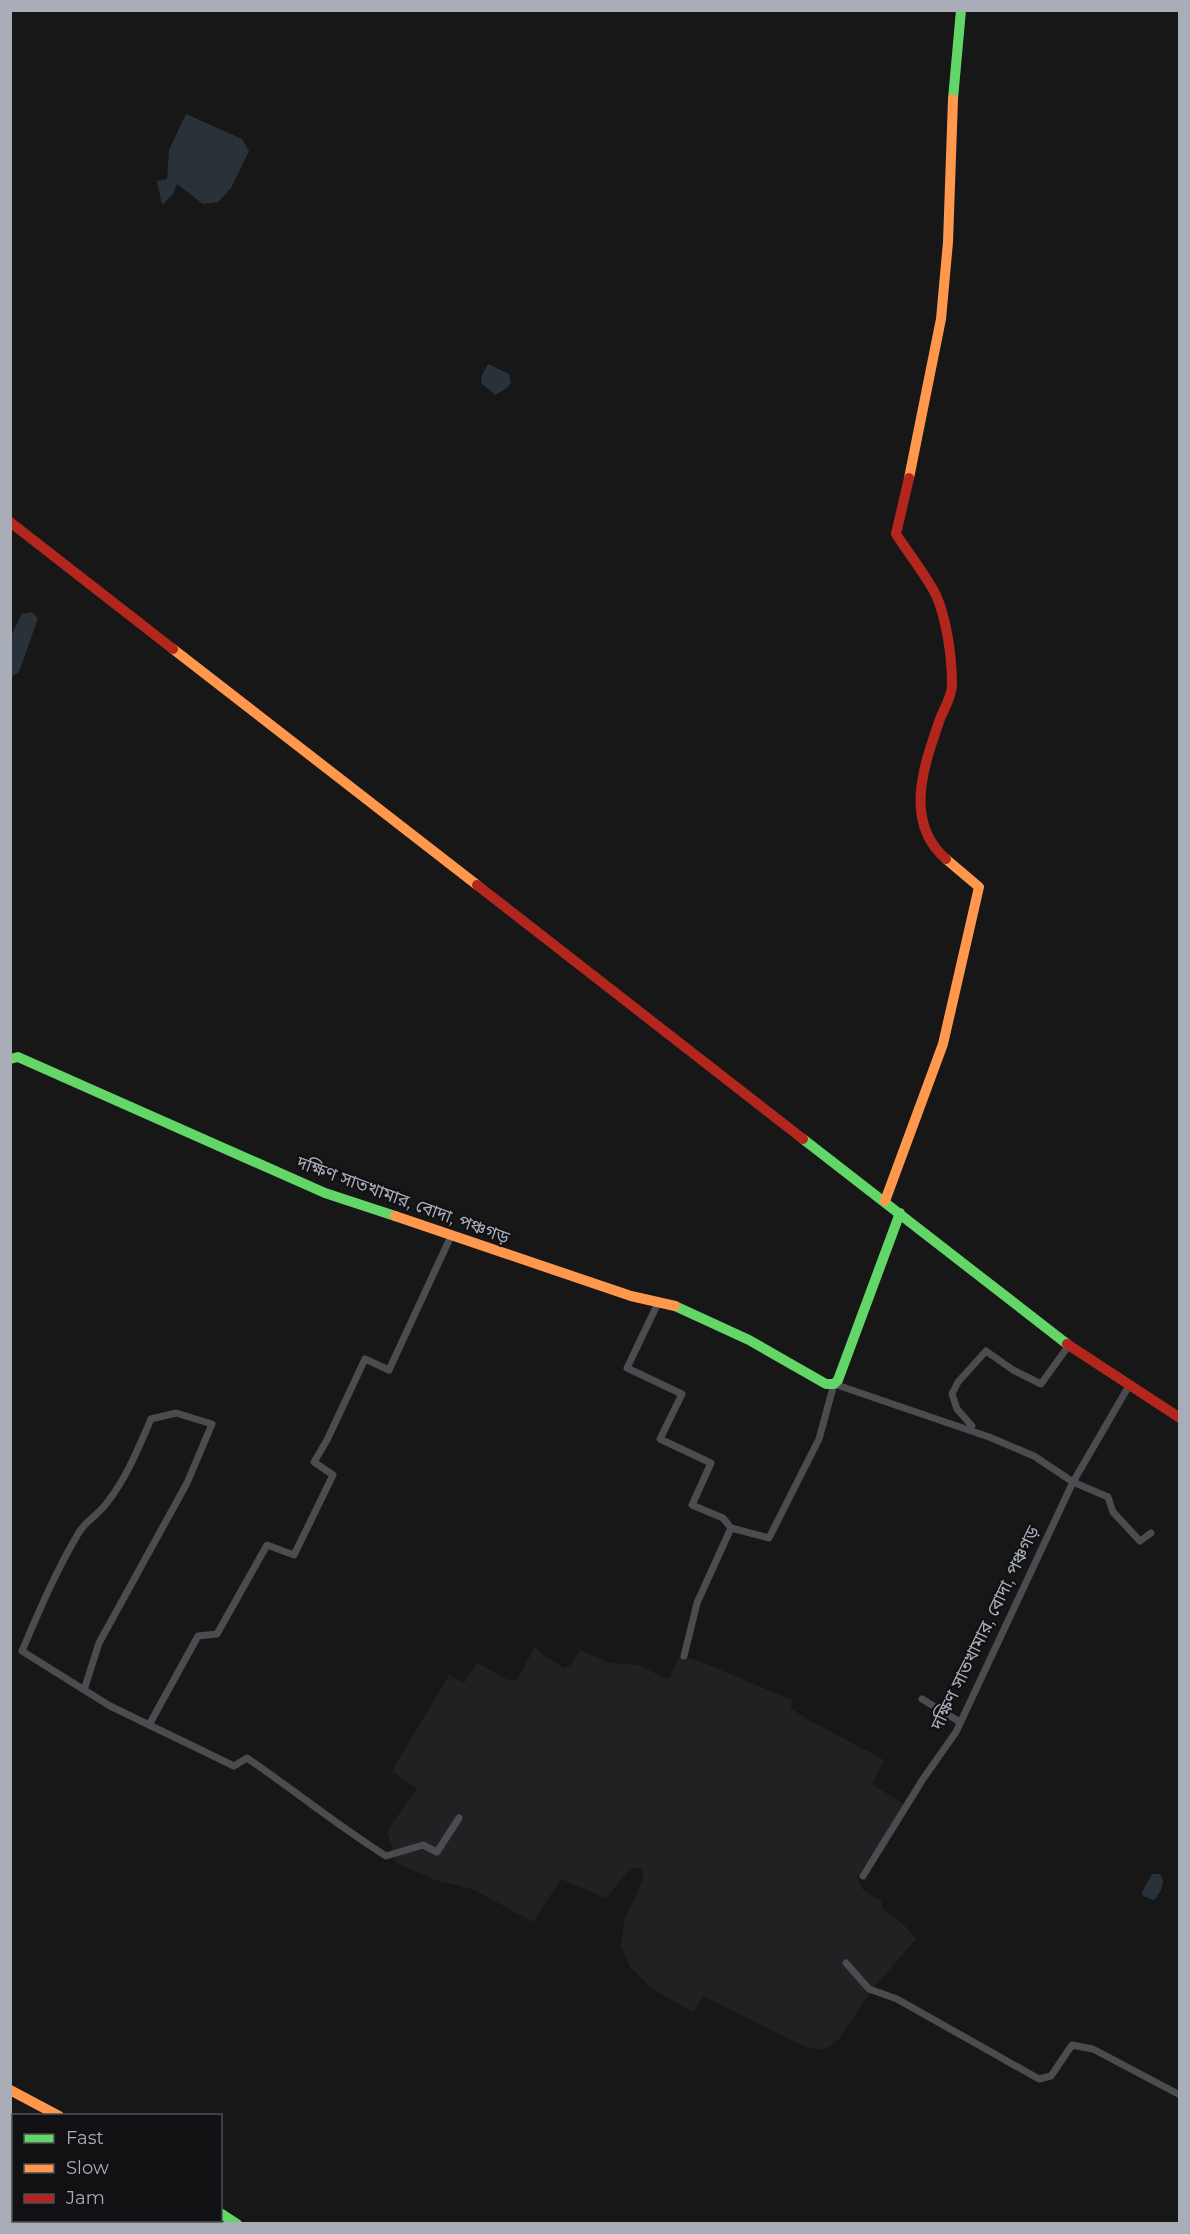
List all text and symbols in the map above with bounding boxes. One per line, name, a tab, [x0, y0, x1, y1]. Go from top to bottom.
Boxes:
street label: দক্ষিণ সাতখামার, বোদা, পঞ্চগড়	[293, 1151, 512, 1249]
street label: দক্ষিণ সাতখামার, বোদা, পঞ্চগড়	[925, 1522, 1044, 1735]
legend	[12, 2114, 222, 2222]
text: Fast	[66, 2127, 104, 2149]
text: Slow	[66, 2157, 109, 2179]
text: Jam	[65, 2187, 105, 2209]

